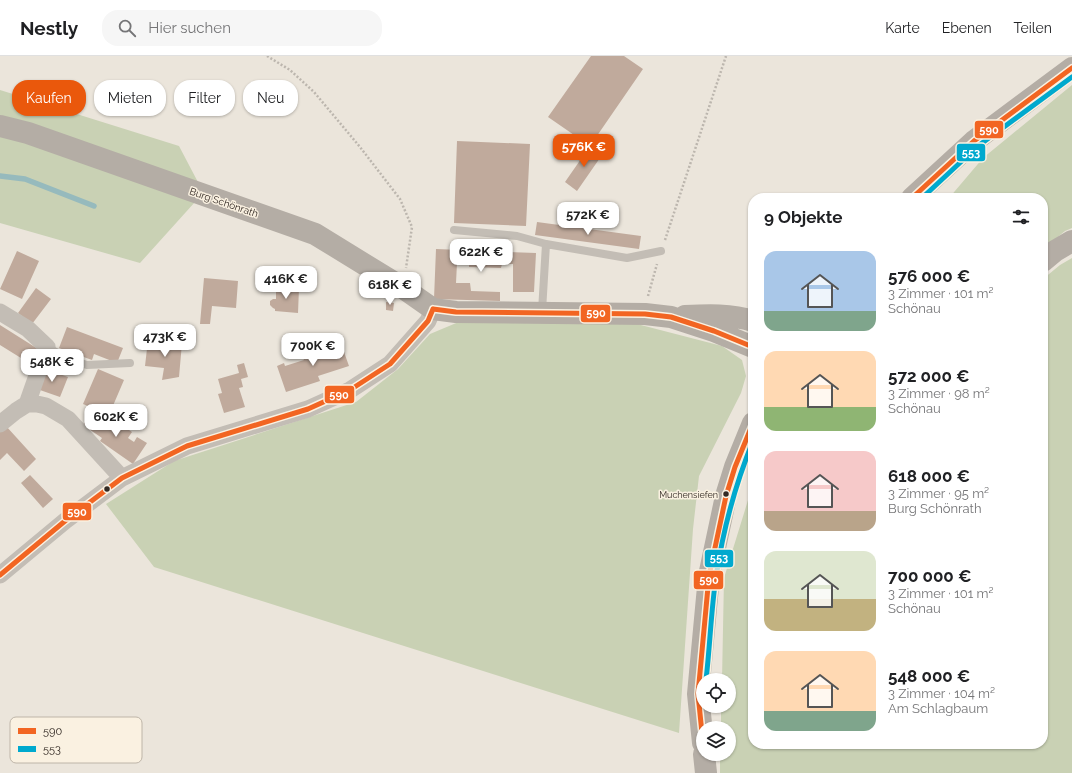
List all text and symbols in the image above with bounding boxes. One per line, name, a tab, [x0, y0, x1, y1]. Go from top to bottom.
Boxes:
search box	[102, 10, 382, 46]
text: Nestly	[20, 17, 78, 39]
icon: search	[116, 17, 138, 39]
text: Hier suchen	[148, 19, 231, 37]
text: Karte	[885, 20, 920, 36]
text: Ebenen	[942, 20, 992, 36]
text: Teilen	[1014, 20, 1052, 36]
chip: Kaufen	[12, 80, 86, 116]
chip: Mieten	[94, 80, 166, 116]
chip: Filter	[174, 80, 235, 116]
chip: Neu	[243, 80, 298, 116]
line badge: 590	[974, 120, 1004, 139]
text: 590	[979, 124, 999, 137]
pin: 576K €	[551, 134, 617, 168]
text: 576K €	[562, 139, 606, 154]
line badge: 553	[956, 143, 986, 162]
text: 553	[962, 147, 980, 160]
street label: Burg Schönrath	[188, 186, 260, 219]
pin: 572K €	[555, 202, 621, 236]
icon: filters	[1010, 206, 1032, 228]
text: 572K €	[566, 207, 610, 222]
text: 9 Objekte	[764, 207, 842, 227]
pin: 622K €	[448, 239, 514, 273]
text: 622K €	[459, 244, 503, 259]
pin: 416K €	[253, 266, 319, 300]
text: 576 000 €	[888, 266, 970, 286]
icon: home	[796, 267, 844, 315]
text: 416K €	[264, 271, 308, 286]
pin: 618K €	[357, 272, 423, 306]
text: 618K €	[368, 277, 412, 292]
text: 3 Zimmer · 101 m²	[888, 286, 994, 301]
text: Schönau	[888, 301, 941, 316]
line badge: 590	[580, 304, 611, 323]
text: 590	[586, 307, 606, 320]
pin: 473K €	[132, 324, 198, 358]
text: 473K €	[143, 329, 187, 344]
pin: 700K €	[280, 333, 346, 367]
text: 700K €	[290, 338, 336, 353]
pin: 548K €	[19, 349, 85, 383]
text: 548K €	[30, 354, 74, 369]
text: 572 000 €	[888, 366, 970, 386]
icon: home	[796, 367, 844, 415]
line badge: 590	[324, 385, 355, 404]
text: 3 Zimmer · 98 m²	[888, 386, 990, 401]
text: 590	[329, 389, 349, 402]
text: Schönau	[888, 401, 941, 416]
pin: 602K €	[83, 404, 149, 438]
text: 602K €	[93, 409, 139, 424]
text: 618 000 €	[888, 466, 970, 486]
icon: home	[796, 467, 844, 515]
unlabelled marker	[102, 484, 112, 494]
text: 3 Zimmer · 95 m²	[888, 486, 989, 501]
marker: Muchensiefen	[721, 489, 731, 499]
place label: Muchensiefen	[659, 490, 718, 500]
text: Burg Schönrath	[888, 501, 982, 516]
line badge: 590	[62, 502, 92, 521]
text: 590	[67, 506, 87, 519]
line badge: 553	[704, 549, 734, 568]
text: 553	[710, 552, 728, 565]
text: 700 000 €	[888, 566, 971, 586]
icon: home	[796, 567, 844, 615]
line badge: 590	[693, 570, 724, 590]
text: 590	[699, 574, 719, 587]
text: 3 Zimmer · 101 m²	[888, 586, 994, 601]
text: Schönau	[888, 601, 941, 616]
text: 548 000 €	[888, 666, 970, 686]
icon: home	[796, 667, 844, 715]
map controls	[696, 673, 736, 761]
button: locate	[696, 673, 736, 713]
text: 3 Zimmer · 104 m²	[888, 686, 995, 701]
text: Am Schlagbaum	[888, 701, 988, 716]
legend	[10, 717, 142, 763]
button: layers	[696, 721, 736, 761]
text: 590	[43, 725, 62, 738]
text: 553	[43, 743, 61, 756]

